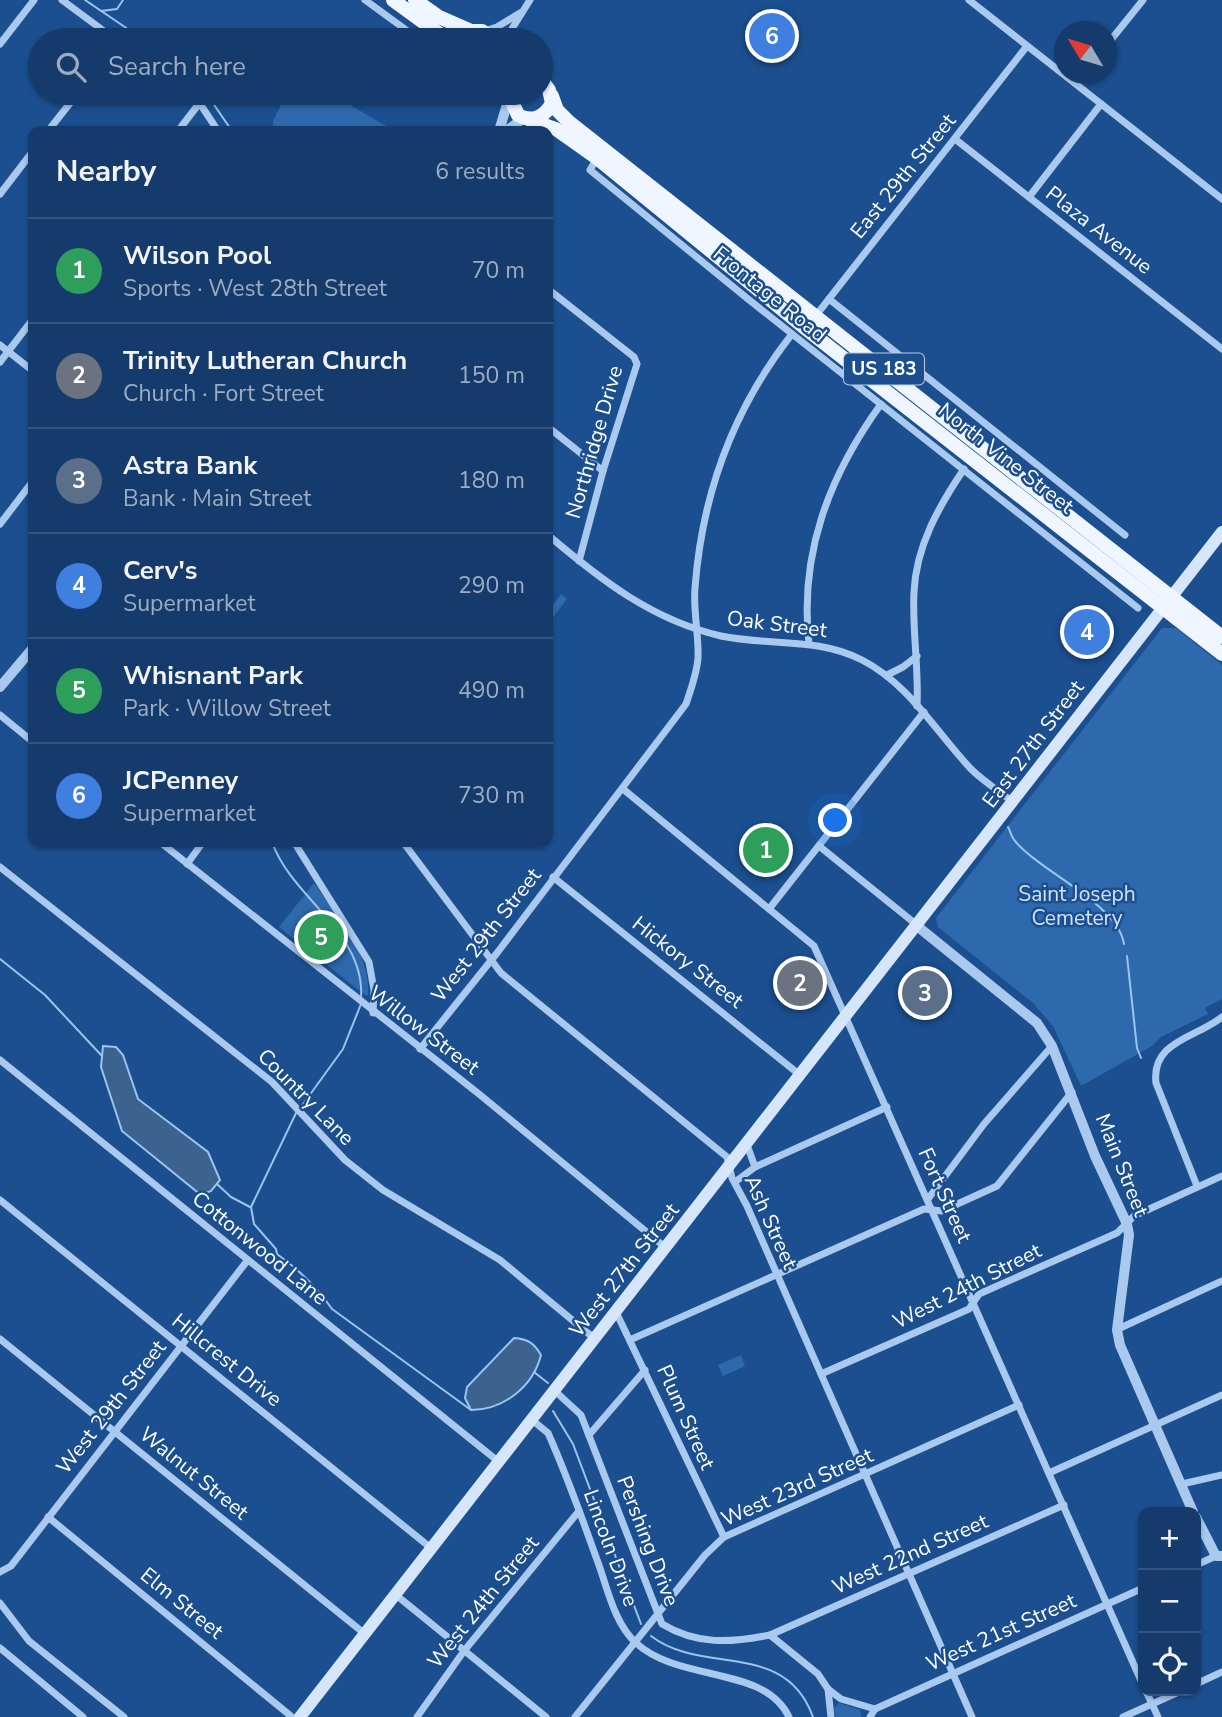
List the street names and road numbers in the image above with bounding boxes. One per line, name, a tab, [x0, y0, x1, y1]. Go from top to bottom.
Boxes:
street label: East 29th Street	[844, 107, 962, 244]
street label: Plaza Avenue	[1040, 179, 1158, 281]
street label: Frontage Road	[707, 240, 833, 348]
road number: US 183	[844, 354, 924, 384]
street label: Northridge Drive	[559, 362, 629, 522]
street label: North Vine Street	[932, 396, 1080, 520]
street label: Oak Street	[725, 604, 829, 644]
street label: East 27th Street	[976, 674, 1091, 814]
street label: West 29th Street	[425, 862, 548, 1008]
street label: Hickory Street	[627, 910, 750, 1015]
street label: Willow Street	[363, 979, 486, 1081]
street label: Country Lane	[252, 1043, 360, 1151]
street label: Main Street	[1089, 1109, 1156, 1221]
street label: Fort Street	[912, 1143, 979, 1247]
street label: Ash Street	[738, 1171, 804, 1274]
street label: Cottonwood Lane	[186, 1185, 334, 1311]
street label: West 27th Street	[563, 1197, 686, 1343]
street label: West 24th Street	[888, 1236, 1047, 1335]
street label: Hillcrest Drive	[166, 1307, 288, 1413]
street label: West 29th Street	[50, 1334, 173, 1480]
street label: Plum Street	[650, 1360, 722, 1474]
street label: Walnut Street	[134, 1420, 255, 1526]
street label: West 23rd Street	[717, 1441, 878, 1533]
street label: Pershing Drive	[610, 1472, 686, 1610]
street label: Lincoln Drive	[577, 1486, 645, 1610]
street label: West 22nd Street	[828, 1507, 993, 1601]
street label: West 24th Street	[421, 1529, 546, 1674]
street label: Elm Street	[135, 1561, 230, 1645]
street label: West 21st Street	[922, 1586, 1081, 1678]

